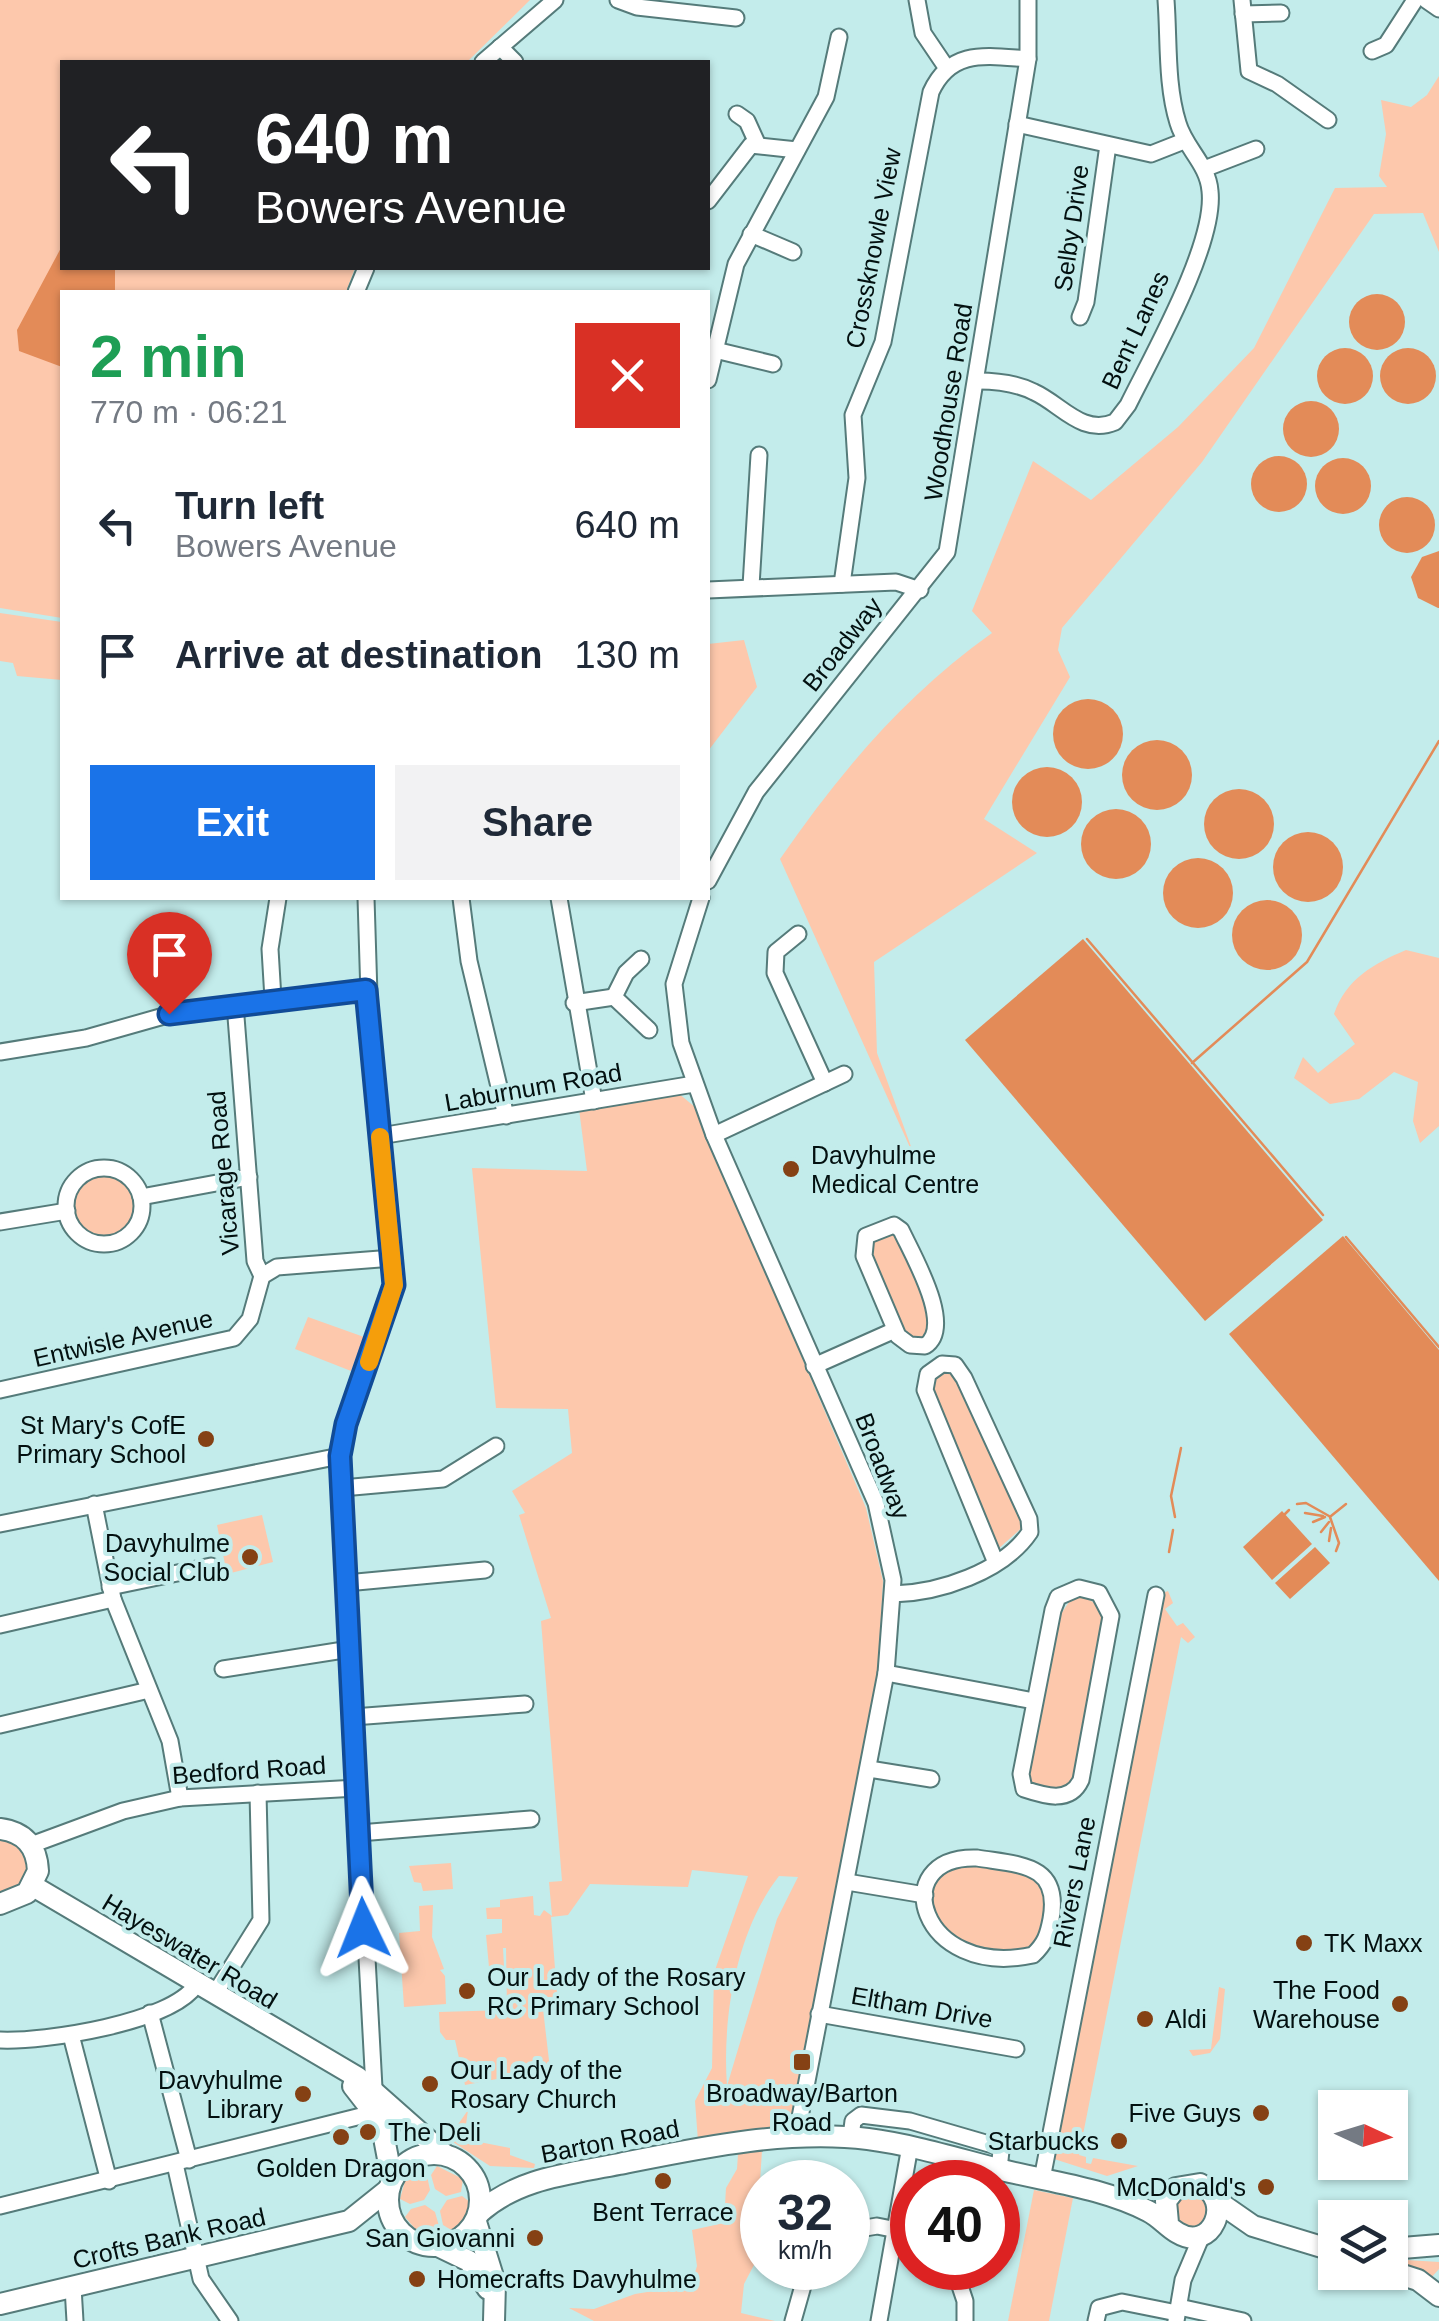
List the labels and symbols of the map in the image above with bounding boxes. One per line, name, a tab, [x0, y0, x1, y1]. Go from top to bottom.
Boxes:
street label: Crossknowle View	[840, 144, 906, 351]
street label: Selby Drive	[1048, 163, 1094, 293]
street label: Bent Lanes	[1096, 267, 1174, 393]
street label: Woodhouse Road	[919, 301, 977, 503]
street label: Broadway	[797, 591, 888, 696]
pin	[127, 912, 212, 1015]
street label: Laburnum Road	[442, 1058, 624, 1116]
street label: Vicarage Road	[202, 1090, 244, 1256]
place label: Davyhulme Medical Centre	[811, 1141, 979, 1198]
marker: Davyhulme Medical Centre	[780, 1158, 802, 1180]
street label: Entwisle Avenue	[31, 1304, 215, 1372]
street label: Broadway	[850, 1409, 916, 1523]
place label: St Mary's CofE Primary School	[17, 1411, 186, 1468]
marker: St Mary's CofE Primary School	[195, 1428, 217, 1450]
place label: Davyhulme Social Club	[104, 1529, 230, 1586]
marker: Davyhulme Social Club	[239, 1546, 261, 1568]
street label: Bedford Road	[171, 1751, 327, 1789]
street label: Rivers Lane	[1048, 1814, 1100, 1950]
position arrow	[311, 1876, 415, 1980]
street label: Hayeswater Road	[98, 1888, 282, 2014]
place label: TK Maxx	[1324, 1929, 1423, 1957]
marker: TK Maxx	[1293, 1932, 1315, 1954]
place label: Our Lady of the Rosary RC Primary School	[487, 1963, 746, 2020]
place label: The Food Warehouse	[1253, 1976, 1380, 2033]
marker: Our Lady of the Rosary RC Primary School	[456, 1980, 478, 2002]
street label: Eltham Drive	[849, 1981, 995, 2033]
marker: The Food Warehouse	[1389, 1993, 1411, 2015]
place label: Aldi	[1165, 2005, 1207, 2033]
marker: Aldi	[1134, 2008, 1156, 2030]
marker: Broadway/Barton Road	[791, 2051, 813, 2073]
place label: Our Lady of the Rosary Church	[450, 2056, 622, 2113]
place label: Davyhulme Library	[158, 2066, 283, 2123]
marker: Our Lady of the Rosary Church	[419, 2073, 441, 2095]
place label: Broadway/Barton Road	[706, 2079, 898, 2136]
marker: Davyhulme Library	[292, 2083, 314, 2105]
north arrow	[1318, 2090, 1408, 2180]
place label: Five Guys	[1128, 2099, 1241, 2127]
marker: Five Guys	[1250, 2102, 1272, 2124]
street label: Barton Road	[538, 2114, 682, 2168]
place label: The Deli	[388, 2118, 481, 2146]
marker: The Deli	[357, 2121, 379, 2143]
marker: Golden Dragon	[330, 2126, 352, 2148]
place label: Starbucks	[988, 2127, 1099, 2155]
marker: Starbucks	[1108, 2130, 1130, 2152]
place label: Golden Dragon	[256, 2154, 426, 2182]
speed limit sign: 40	[890, 2160, 1020, 2290]
marker: Bent Terrace	[652, 2170, 674, 2192]
place label: McDonald's	[1116, 2173, 1246, 2201]
marker: McDonald's	[1255, 2176, 1277, 2198]
place label: Bent Terrace	[592, 2198, 734, 2226]
street label: Crofts Bank Road	[70, 2202, 268, 2274]
place label: San Giovanni	[365, 2224, 515, 2252]
marker: San Giovanni	[524, 2227, 546, 2249]
place label: Homecrafts Davyhulme	[437, 2265, 697, 2293]
marker: Homecrafts Davyhulme	[406, 2268, 428, 2290]

